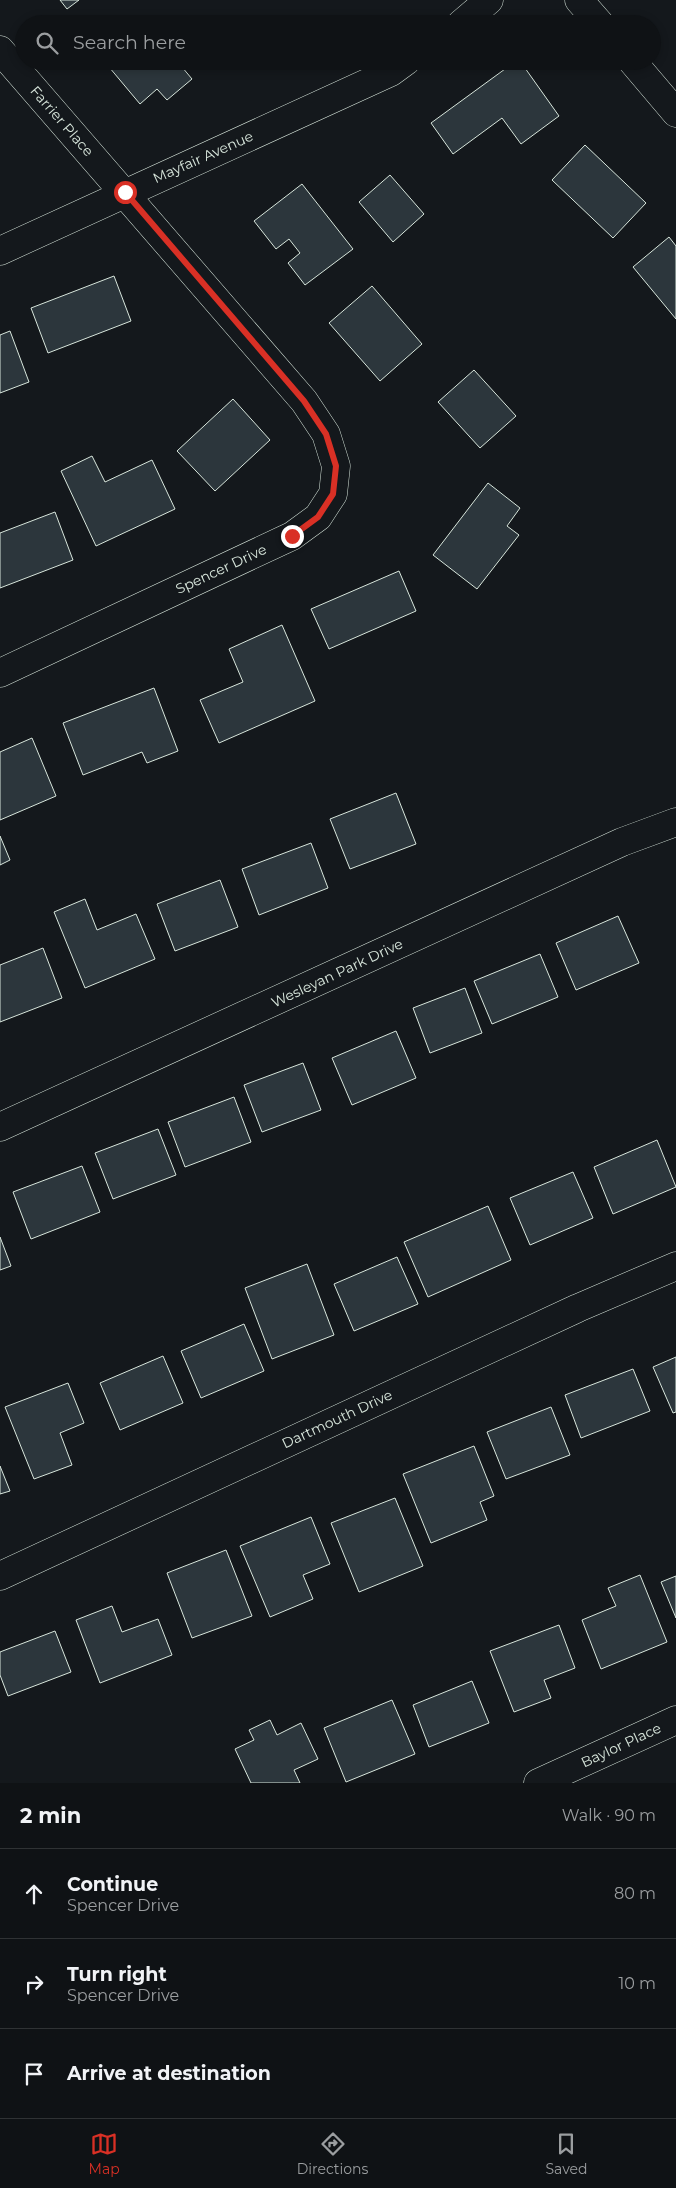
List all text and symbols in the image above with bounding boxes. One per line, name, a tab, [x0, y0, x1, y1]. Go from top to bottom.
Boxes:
search box	[15, 15, 661, 70]
icon: search	[33, 29, 61, 57]
text: Search here	[73, 31, 186, 54]
street label: Farrier Place	[26, 82, 98, 160]
street label: Mayfair Avenue	[150, 127, 256, 187]
route start	[114, 181, 137, 204]
route end	[281, 525, 304, 548]
street label: Spencer Drive	[173, 540, 269, 598]
street label: Wesleyan Park Drive	[268, 935, 406, 1011]
street label: Dartmouth Drive	[279, 1386, 395, 1452]
street label: Baylor Place	[578, 1719, 664, 1771]
text: 2 min	[20, 1803, 81, 1828]
text: Walk · 90 m	[562, 1806, 656, 1825]
text: Continue	[67, 1873, 158, 1896]
icon: ahead	[20, 1880, 48, 1908]
text: 80 m	[614, 1884, 656, 1903]
text: Spencer Drive	[67, 1896, 179, 1915]
text: Turn right	[67, 1963, 167, 1986]
icon: right	[20, 1970, 48, 1998]
text: 10 m	[618, 1974, 656, 1993]
text: Spencer Drive	[67, 1986, 179, 2005]
icon: arrive	[20, 2060, 48, 2088]
text: Arrive at destination	[67, 2062, 271, 2085]
tab: Map	[89, 2130, 120, 2178]
tab: Directions	[297, 2130, 368, 2178]
tab: Saved	[545, 2130, 587, 2178]

